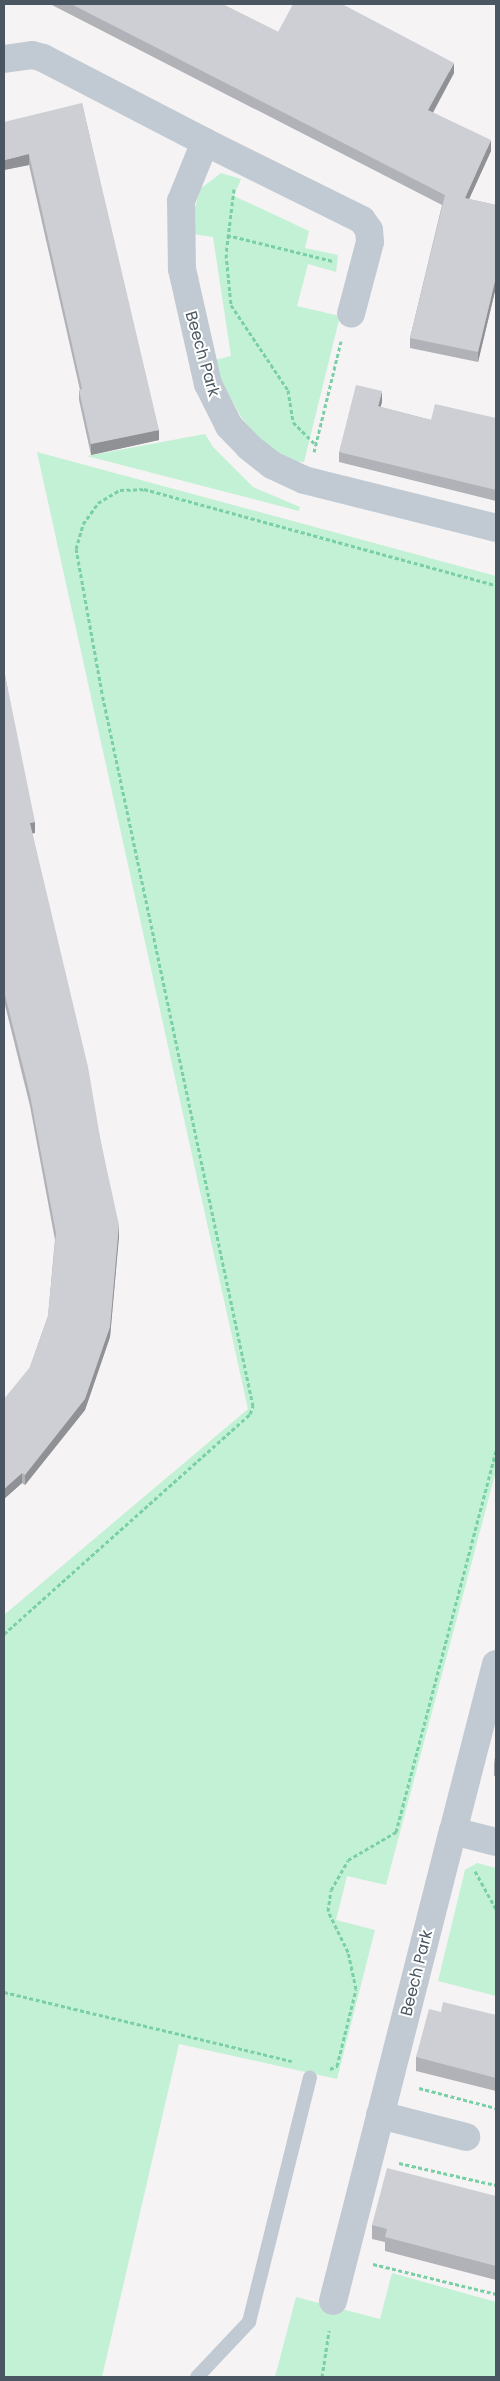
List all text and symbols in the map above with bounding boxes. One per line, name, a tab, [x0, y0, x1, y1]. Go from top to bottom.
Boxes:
street label: Beech Park	[181, 309, 223, 399]
street label: Beech Park	[397, 1928, 437, 2018]

